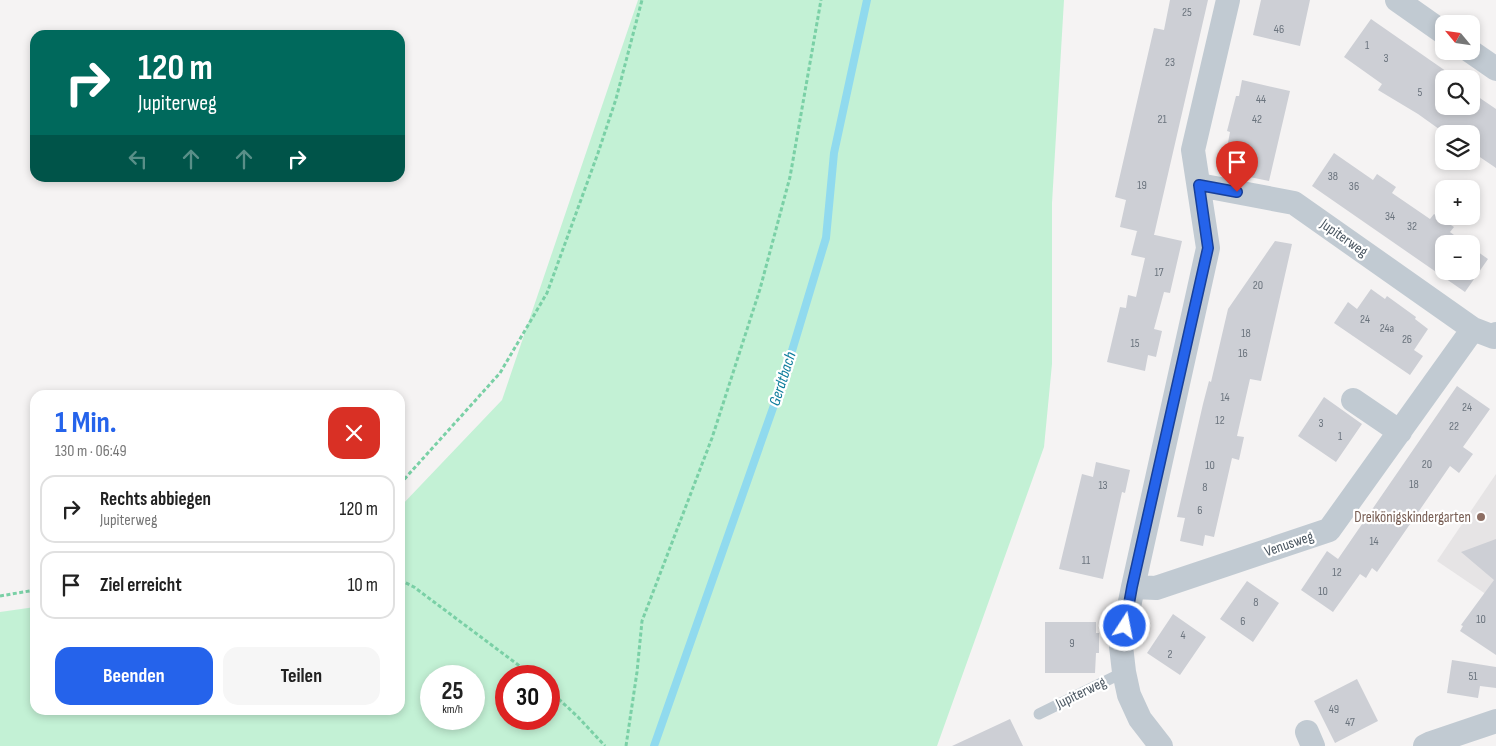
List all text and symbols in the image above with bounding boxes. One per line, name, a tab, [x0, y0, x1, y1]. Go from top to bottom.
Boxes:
house number: 25	[1182, 5, 1192, 20]
north arrow	[1435, 15, 1480, 60]
map controls	[1435, 15, 1480, 280]
house number: 46	[1274, 22, 1284, 37]
house number: 1	[1365, 38, 1370, 53]
text: 120 m	[138, 47, 213, 90]
icon: right	[55, 50, 120, 115]
house number: 3	[1383, 51, 1389, 66]
house number: 23	[1165, 55, 1175, 70]
button: search	[1435, 70, 1480, 115]
house number: 5	[1418, 85, 1423, 100]
text: Jupiterweg	[138, 90, 217, 117]
house number: 44	[1256, 92, 1266, 107]
house number: 21	[1157, 112, 1167, 127]
house number: 42	[1252, 112, 1262, 127]
button: layers	[1435, 125, 1480, 170]
pin	[1216, 141, 1258, 192]
icon: left	[124, 145, 152, 173]
icon: ahead	[177, 145, 205, 173]
icon: ahead	[230, 145, 258, 173]
icon: right	[283, 145, 311, 173]
icon: arrive	[1223, 148, 1251, 176]
house number: 38	[1328, 169, 1338, 184]
house number: 19	[1137, 178, 1147, 193]
house number: 36	[1349, 179, 1359, 194]
button: +	[1435, 180, 1480, 225]
house number: 34	[1385, 209, 1395, 224]
street label: Jupiterweg	[1316, 214, 1371, 261]
house number: 32	[1407, 219, 1417, 234]
button: −	[1435, 235, 1480, 280]
house number: 17	[1155, 265, 1164, 280]
house number: 20	[1253, 278, 1263, 293]
house number: 24	[1360, 312, 1370, 327]
house number: 24a	[1380, 321, 1395, 336]
house number: 18	[1241, 326, 1251, 341]
house number: 26	[1402, 332, 1412, 347]
house number: 15	[1130, 336, 1140, 351]
house number: 16	[1238, 346, 1248, 361]
water label: Gerdtbach	[765, 349, 801, 408]
house number: 14	[1220, 390, 1230, 405]
house number: 24	[1462, 400, 1472, 415]
text: 1 Min.	[55, 405, 117, 441]
button: close	[328, 407, 380, 459]
house number: 12	[1215, 413, 1225, 428]
house number: 3	[1318, 416, 1324, 431]
house number: 22	[1449, 419, 1459, 434]
house number: 1	[1338, 429, 1343, 444]
text: 130 m · 06:49	[55, 442, 127, 461]
house number: 20	[1422, 457, 1432, 472]
house number: 10	[1205, 458, 1215, 473]
house number: 18	[1409, 477, 1419, 492]
house number: 13	[1098, 478, 1108, 493]
house number: 8	[1202, 480, 1208, 495]
text: Rechts abbiegen	[100, 488, 211, 511]
icon: right	[57, 495, 85, 523]
text: 120 m	[340, 498, 378, 521]
house number: 6	[1197, 503, 1203, 518]
place label: Dreikönigskindergarten	[1354, 508, 1471, 527]
text: Jupiterweg	[100, 511, 157, 530]
marker: Dreikönigskindergarten	[1475, 511, 1487, 523]
street label: Venusweg	[1262, 527, 1316, 561]
house number: 14	[1369, 534, 1379, 549]
house number: 11	[1082, 553, 1091, 568]
house number: 12	[1332, 565, 1342, 580]
icon: arrive	[57, 571, 85, 599]
text: Ziel erreicht	[100, 574, 182, 597]
text: 10 m	[348, 574, 378, 597]
house number: 10	[1318, 584, 1328, 599]
house number: 8	[1253, 595, 1259, 610]
position arrow	[1098, 599, 1150, 651]
house number: 10	[1476, 612, 1486, 627]
house number: 6	[1240, 614, 1246, 629]
house number: 4	[1180, 628, 1186, 643]
house number: 9	[1069, 636, 1075, 651]
button: Beenden	[55, 647, 213, 705]
button: Teilen	[223, 647, 380, 705]
house number: 2	[1168, 647, 1173, 662]
speed limit sign: 30	[495, 665, 560, 730]
house number: 51	[1468, 669, 1478, 684]
street label: Jupiterweg	[1052, 673, 1109, 714]
text: 25	[442, 676, 463, 707]
text: km/h	[442, 702, 463, 717]
house number: 49	[1329, 702, 1339, 717]
house number: 47	[1345, 715, 1355, 730]

